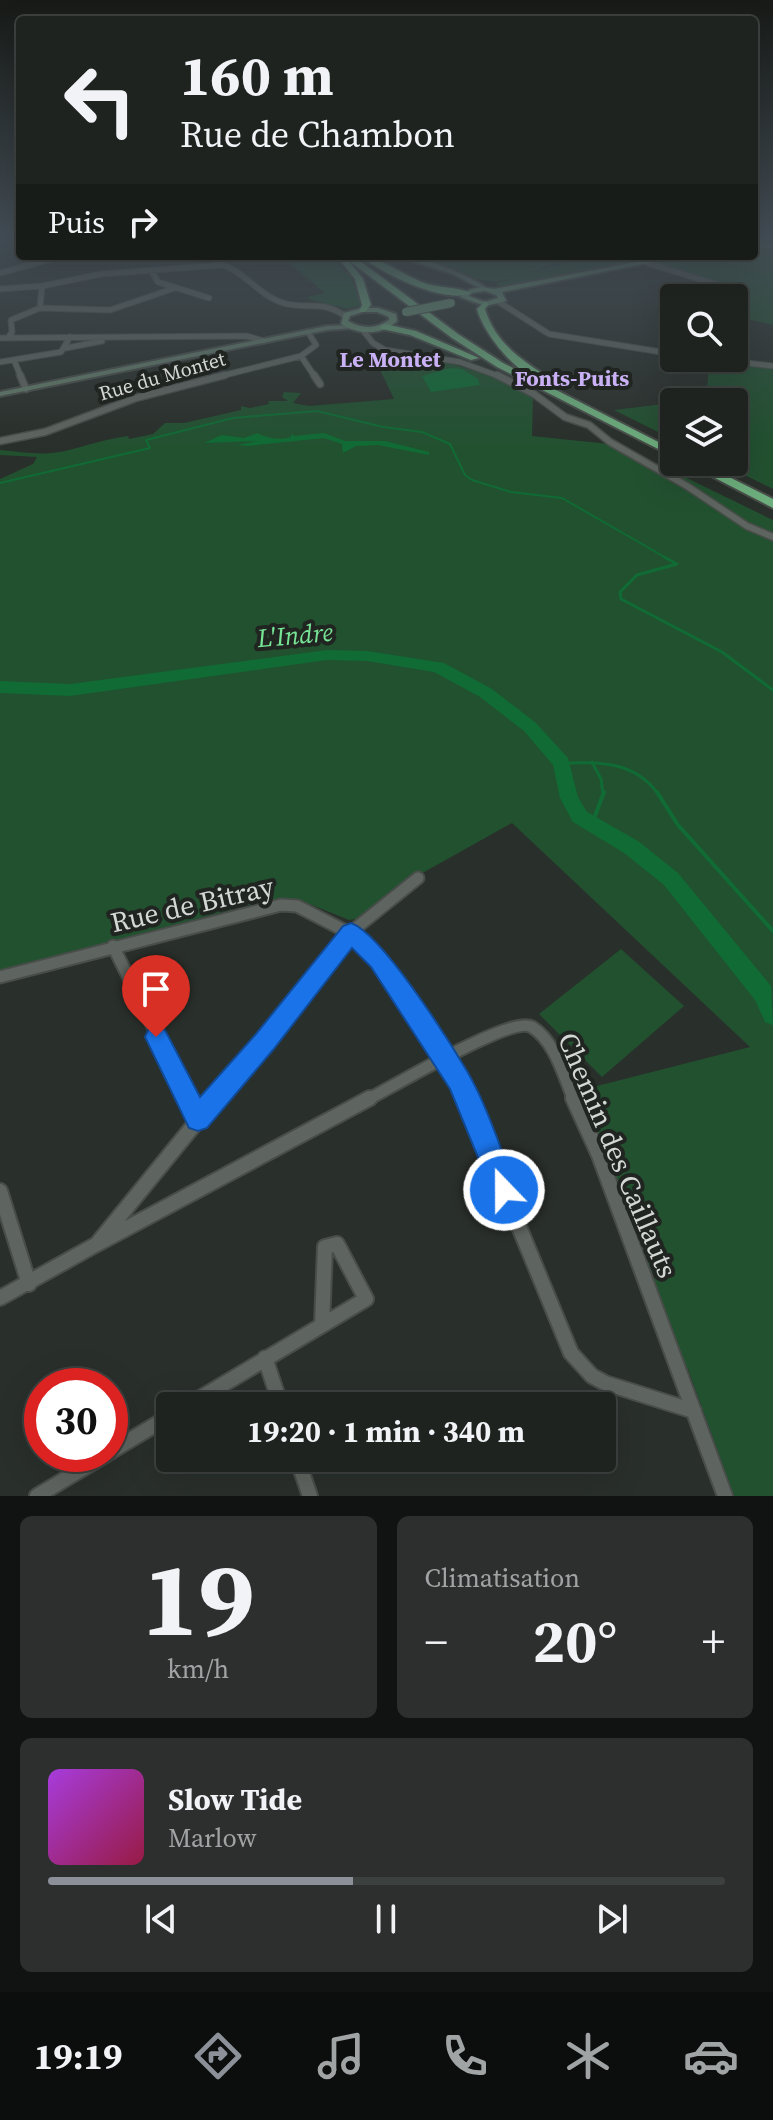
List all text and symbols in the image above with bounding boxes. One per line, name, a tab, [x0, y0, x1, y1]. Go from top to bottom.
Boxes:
text: 160 m	[180, 37, 334, 114]
icon: left	[48, 48, 152, 152]
text: Rue de Chambon	[180, 110, 455, 159]
icon: right	[121, 200, 165, 244]
text: Puis	[48, 202, 105, 243]
map controls	[660, 284, 748, 476]
button: search	[660, 284, 748, 372]
street label: Rue du Montet	[95, 344, 229, 407]
district label: Le Montet	[339, 344, 442, 374]
district label: Fonts-Puits	[515, 363, 629, 393]
button: layers	[660, 388, 748, 476]
water label: L'Indre	[255, 614, 335, 656]
street label: Rue de Bitray	[107, 867, 278, 941]
pin	[122, 955, 190, 1037]
icon: arrive	[134, 967, 178, 1011]
street label: Chemin des Caillauts	[549, 1026, 687, 1284]
position arrow	[462, 1148, 546, 1232]
speed limit sign: 30	[24, 1368, 128, 1472]
text: 19:20 · 1 min · 340 m	[247, 1411, 525, 1452]
text: 19	[142, 1527, 255, 1670]
text: Climatisation	[425, 1560, 580, 1596]
text: 20°	[532, 1600, 617, 1682]
text: −	[425, 1611, 448, 1672]
text: +	[702, 1611, 725, 1672]
text: km/h	[167, 1651, 229, 1687]
text: Slow Tide	[168, 1779, 302, 1820]
text: Marlow	[168, 1820, 257, 1856]
icon: previous	[139, 1897, 183, 1941]
icon: pause	[364, 1897, 408, 1941]
icon: next	[590, 1897, 634, 1941]
icon: directions	[190, 2028, 246, 2084]
icon: music	[313, 2028, 369, 2084]
icon: phone	[437, 2028, 493, 2084]
icon: climate	[560, 2028, 616, 2084]
icon: car	[683, 2028, 739, 2084]
text: 19:19	[34, 2032, 123, 2081]

